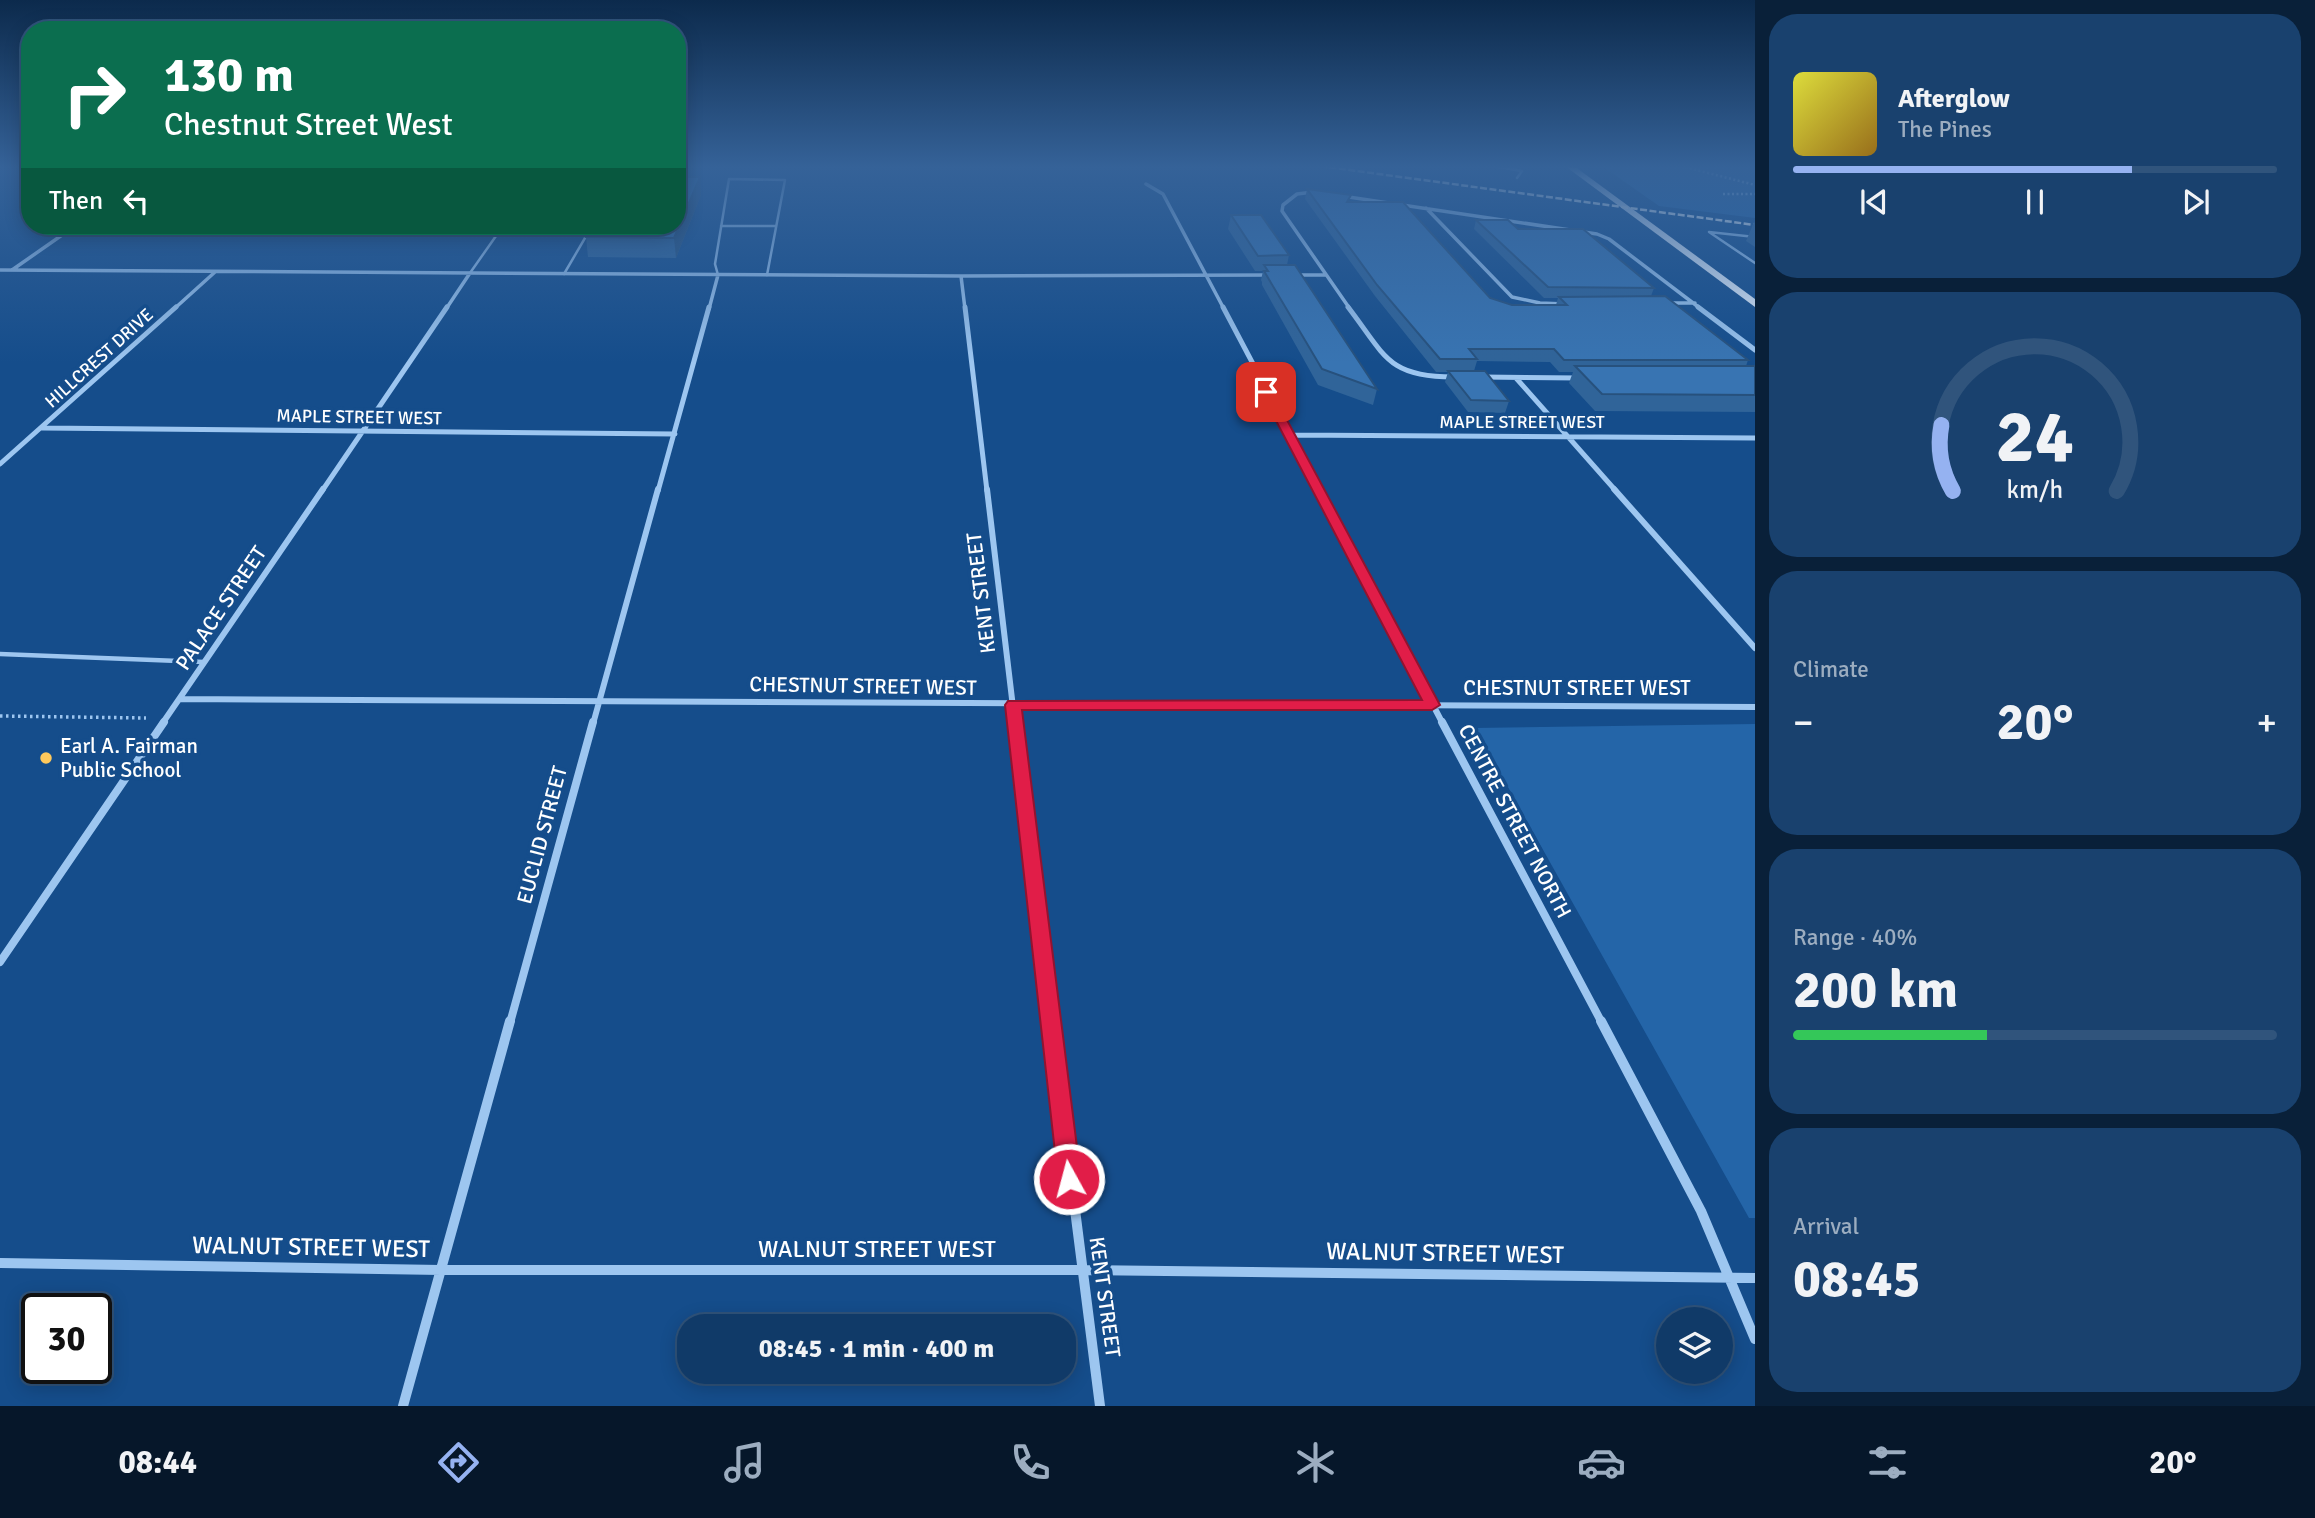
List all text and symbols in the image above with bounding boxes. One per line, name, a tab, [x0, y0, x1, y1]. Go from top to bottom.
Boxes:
text: 130 m	[164, 45, 294, 105]
icon: right	[49, 49, 140, 140]
text: Afterglow	[1898, 83, 2010, 115]
text: Chestnut Street West	[164, 105, 453, 144]
text: The Pines	[1898, 115, 1992, 144]
icon: left	[117, 182, 155, 220]
icon: previous	[1855, 183, 1893, 221]
icon: pause	[2016, 183, 2054, 221]
icon: next	[2177, 183, 2215, 221]
text: Then	[49, 185, 103, 217]
street label: HILLCREST DRIVE	[40, 304, 158, 412]
pin	[1236, 362, 1296, 422]
icon: arrive	[1247, 373, 1285, 411]
text: 24	[1996, 393, 2074, 482]
street label: MAPLE STREET WEST	[276, 405, 442, 429]
street label: MAPLE STREET WEST	[1439, 411, 1605, 433]
text: km/h	[2007, 473, 2063, 504]
street label: KENT STREET	[961, 530, 1001, 655]
street label: PALACE STREET	[170, 540, 272, 675]
text: Climate	[1793, 655, 1869, 684]
street label: CHESTNUT STREET WEST	[749, 671, 978, 701]
street label: CHESTNUT STREET WEST	[1463, 675, 1691, 701]
text: 20°	[1997, 690, 2073, 754]
text: −	[1793, 699, 1814, 746]
text: +	[2256, 699, 2277, 746]
street label: CENTRE STREET NORTH	[1453, 720, 1577, 922]
place label: Earl A. Fairman Public School	[60, 733, 198, 783]
marker: Earl A. Fairman Public School	[38, 750, 54, 766]
street label: EUCLID STREET	[511, 763, 573, 907]
text: Range · 40%	[1793, 923, 1917, 952]
text: 200 km	[1793, 958, 1958, 1022]
position arrow	[1032, 1142, 1106, 1216]
text: Arrival	[1793, 1212, 1859, 1241]
street label: WALNUT STREET WEST	[192, 1230, 430, 1264]
street label: WALNUT STREET WEST	[758, 1234, 996, 1264]
street label: KENT STREET	[1084, 1235, 1126, 1360]
street label: WALNUT STREET WEST	[1326, 1236, 1564, 1270]
text: 08:45	[1793, 1247, 1921, 1311]
speed limit sign: 30	[21, 1293, 112, 1384]
map controls	[1656, 1307, 1733, 1384]
button: layers	[1656, 1307, 1733, 1384]
text: 08:45 · 1 min · 400 m	[759, 1333, 994, 1365]
icon: directions	[434, 1438, 483, 1487]
icon: music	[720, 1438, 769, 1487]
icon: phone	[1006, 1438, 1055, 1487]
icon: climate	[1291, 1438, 1340, 1487]
icon: car	[1577, 1438, 1626, 1487]
icon: filters	[1863, 1438, 1912, 1487]
text: 08:44	[118, 1443, 197, 1482]
text: 20°	[2149, 1443, 2196, 1482]

